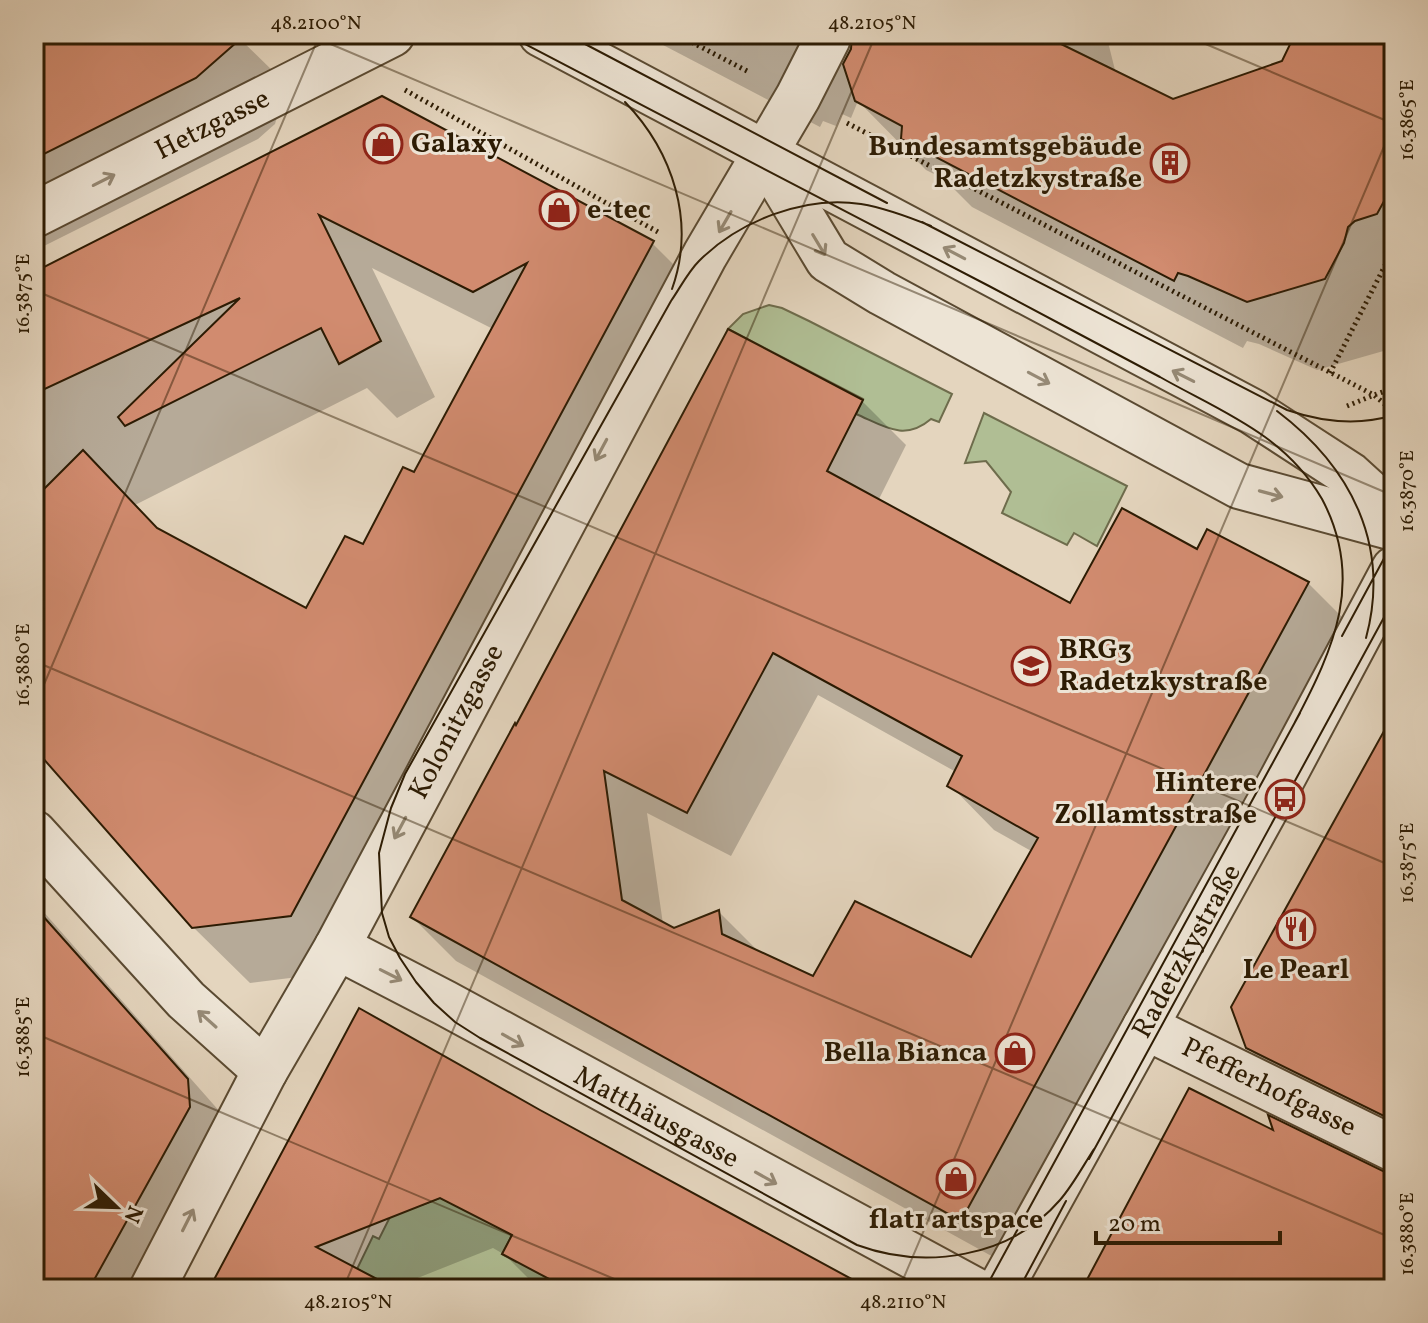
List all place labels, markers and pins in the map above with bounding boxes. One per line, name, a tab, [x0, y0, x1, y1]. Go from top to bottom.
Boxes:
shop icon: Galaxy	[362, 123, 404, 165]
place label: Galaxy	[411, 125, 503, 164]
place label: Bundesamtsgebäude Radetzkystraße	[868, 128, 1142, 199]
building icon: Bundesamtsgebäude Radetzkystraße	[1149, 142, 1191, 184]
shop icon: e-tec	[538, 189, 580, 231]
place label: e-tec	[587, 191, 651, 230]
place label: BRG3 Radetzkystraße	[1059, 631, 1268, 702]
school or university icon: BRG3 Radetzkystraße	[1010, 645, 1052, 687]
place label: Hintere Zollamtsstraße	[1054, 764, 1257, 835]
bus stop icon: Hintere Zollamtsstraße	[1264, 778, 1306, 820]
restaurant icon: Le Pearl	[1275, 908, 1317, 950]
place label: Le Pearl	[1243, 951, 1349, 990]
shop icon: Bella Bianca	[994, 1032, 1036, 1074]
place label: Bella Bianca	[824, 1034, 987, 1073]
shop icon: flat1 artspace	[935, 1158, 977, 1200]
place label: flat1 artspace	[869, 1201, 1043, 1240]

